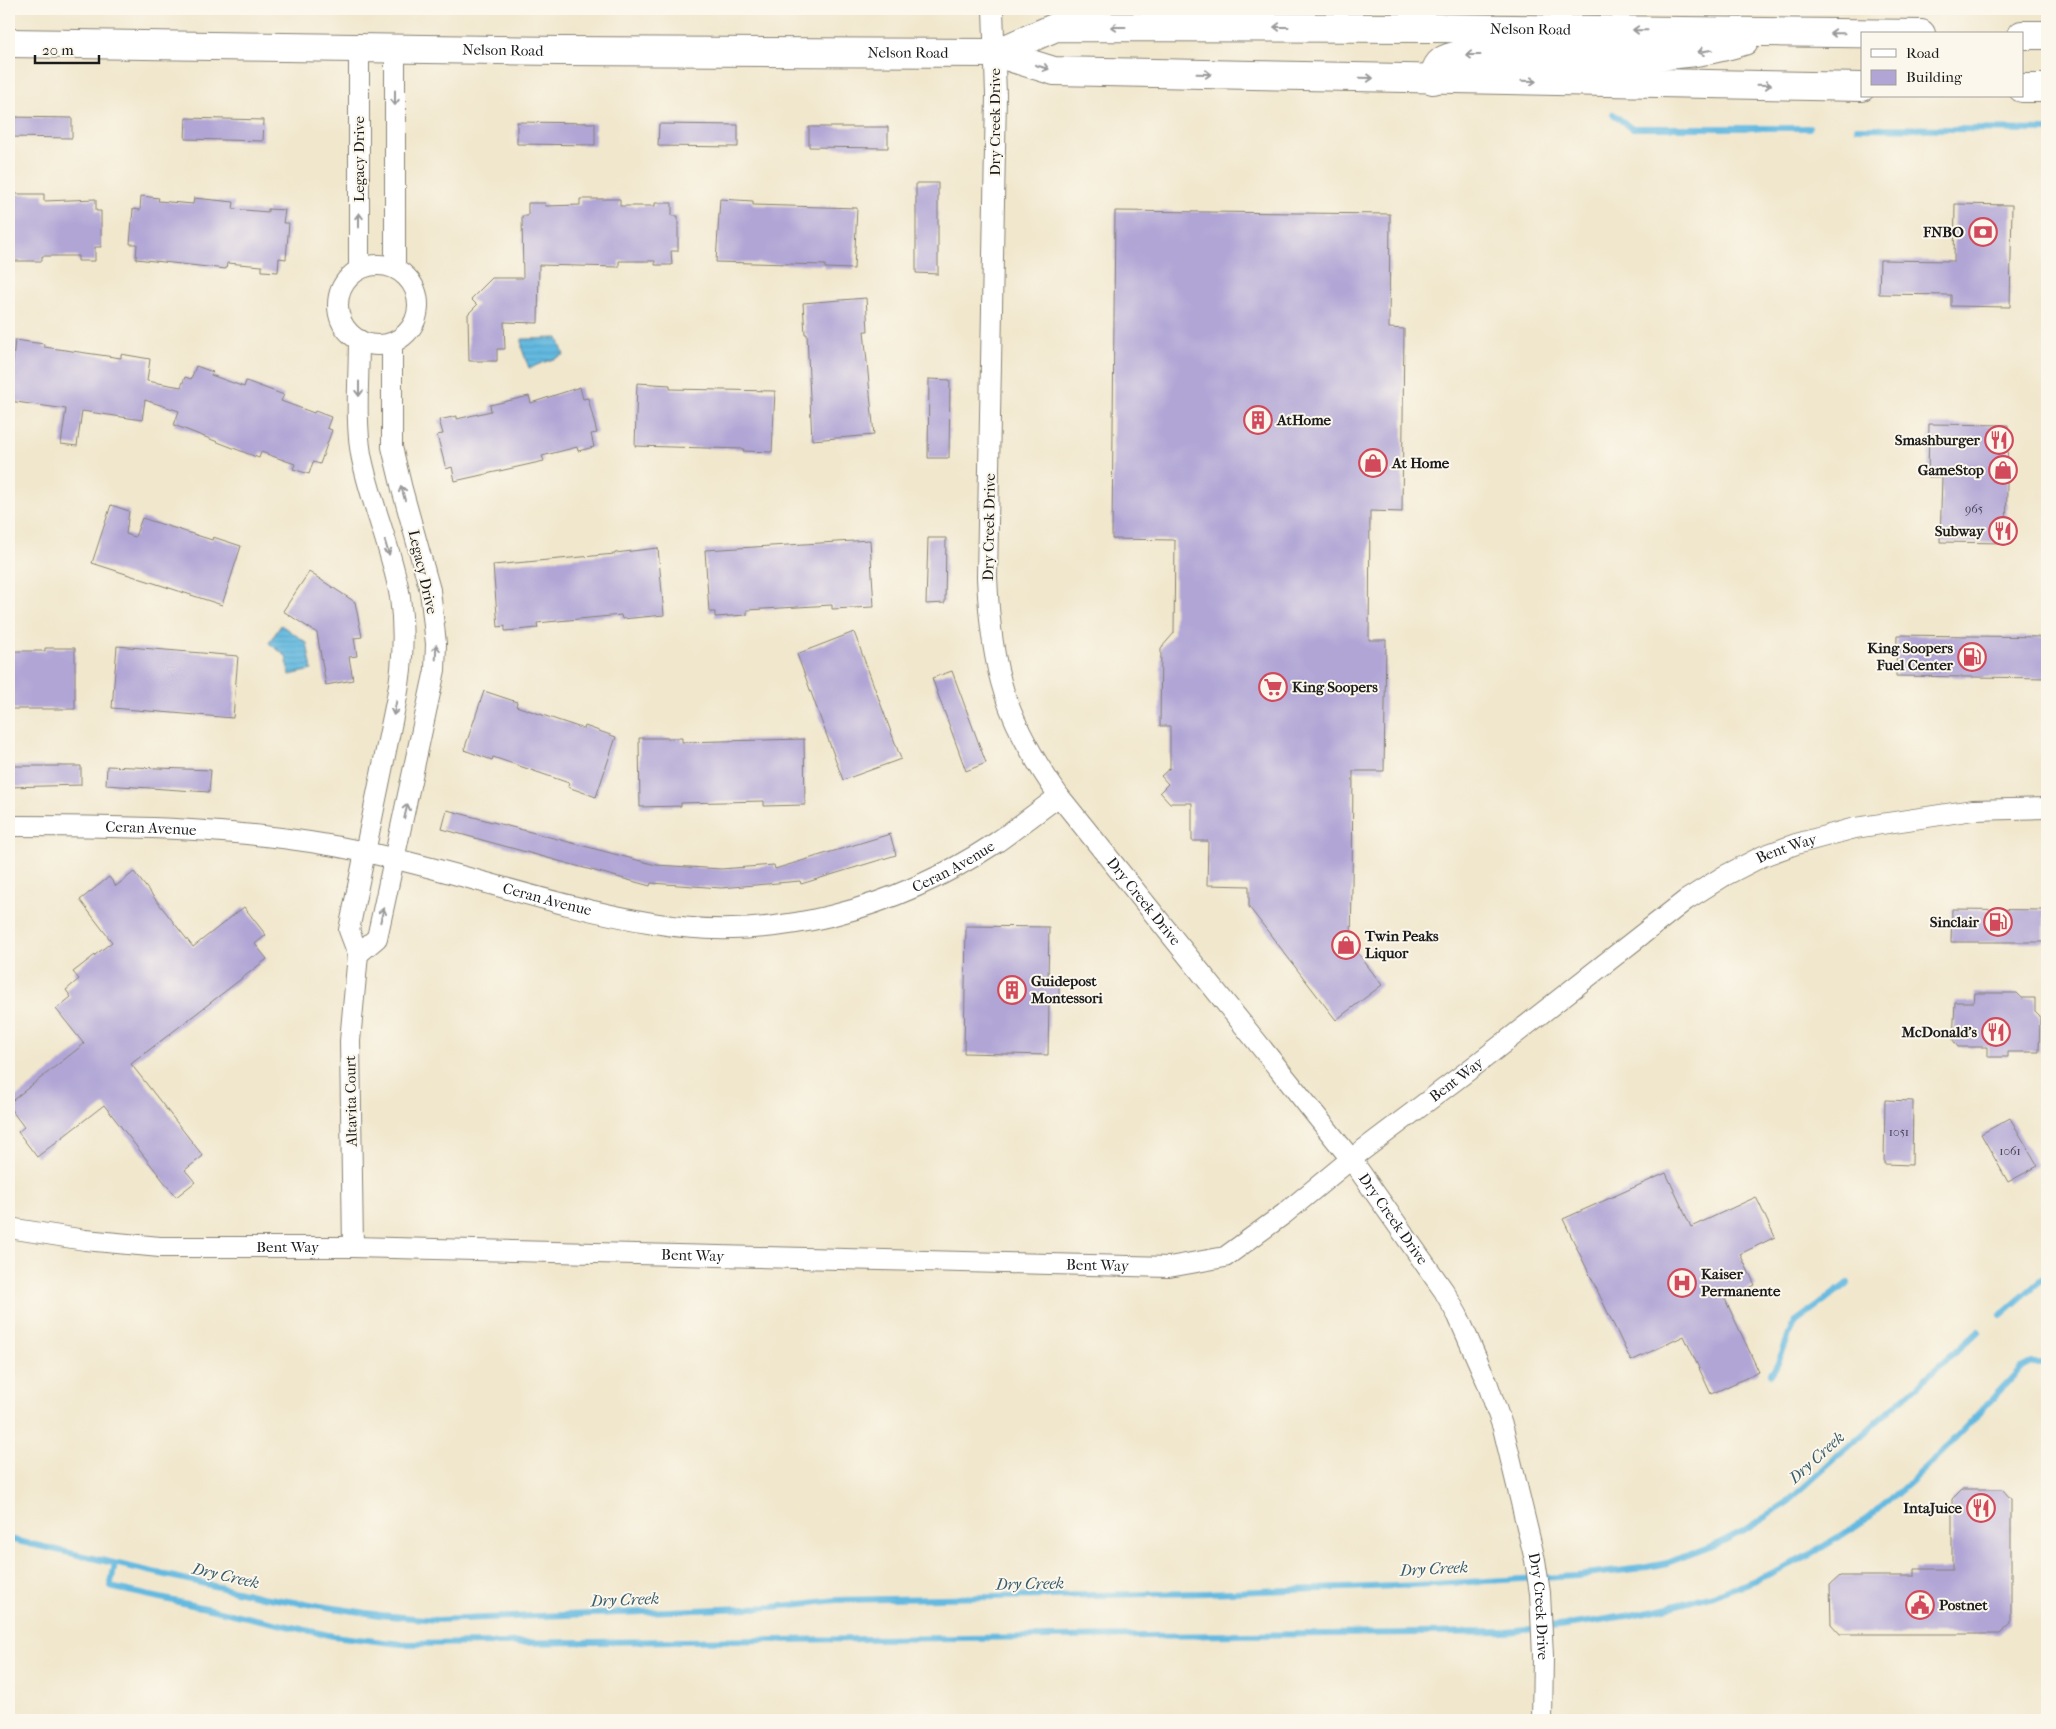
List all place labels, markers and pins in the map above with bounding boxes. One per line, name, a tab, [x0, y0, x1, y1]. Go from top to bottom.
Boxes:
bank icon: FNBO	[1968, 217, 1998, 247]
place label: FNBO	[1922, 223, 1964, 241]
building icon: AtHome	[1243, 405, 1273, 435]
place label: AtHome	[1276, 411, 1332, 429]
restaurant icon: Smashburger	[1984, 425, 2014, 455]
place label: Smashburger	[1895, 431, 1981, 449]
shop icon: At Home	[1358, 448, 1388, 478]
place label: At Home	[1391, 454, 1450, 472]
shop icon: GameStop	[1988, 455, 2018, 485]
place label: GameStop	[1918, 461, 1984, 479]
restaurant icon: Subway	[1988, 516, 2018, 546]
place label: Subway	[1935, 522, 1985, 540]
place label: King Soopers Fuel Center	[1867, 639, 1954, 674]
fuel station icon: King Soopers Fuel Center	[1957, 642, 1987, 672]
supermarket icon: King Soopers	[1258, 672, 1288, 702]
place label: King Soopers	[1292, 678, 1378, 696]
fuel station icon: Sinclair	[1983, 907, 2013, 937]
place label: Sinclair	[1930, 913, 1980, 931]
place label: Twin Peaks Liquor	[1364, 927, 1439, 962]
shop icon: Twin Peaks Liquor	[1331, 930, 1361, 960]
place label: Guidepost Montessori	[1030, 972, 1103, 1007]
building icon: Guidepost Montessori	[997, 975, 1027, 1005]
restaurant icon: McDonald's	[1981, 1017, 2011, 1047]
place label: McDonald's	[1900, 1023, 1977, 1041]
place label: Kaiser Permanente	[1701, 1265, 1781, 1300]
hospital icon: Kaiser Permanente	[1667, 1268, 1697, 1298]
restaurant icon: IntaJuice	[1966, 1493, 1996, 1523]
place label: IntaJuice	[1903, 1499, 1963, 1517]
public building icon: Postnet	[1905, 1590, 1935, 1620]
place label: Postnet	[1939, 1596, 1988, 1614]

